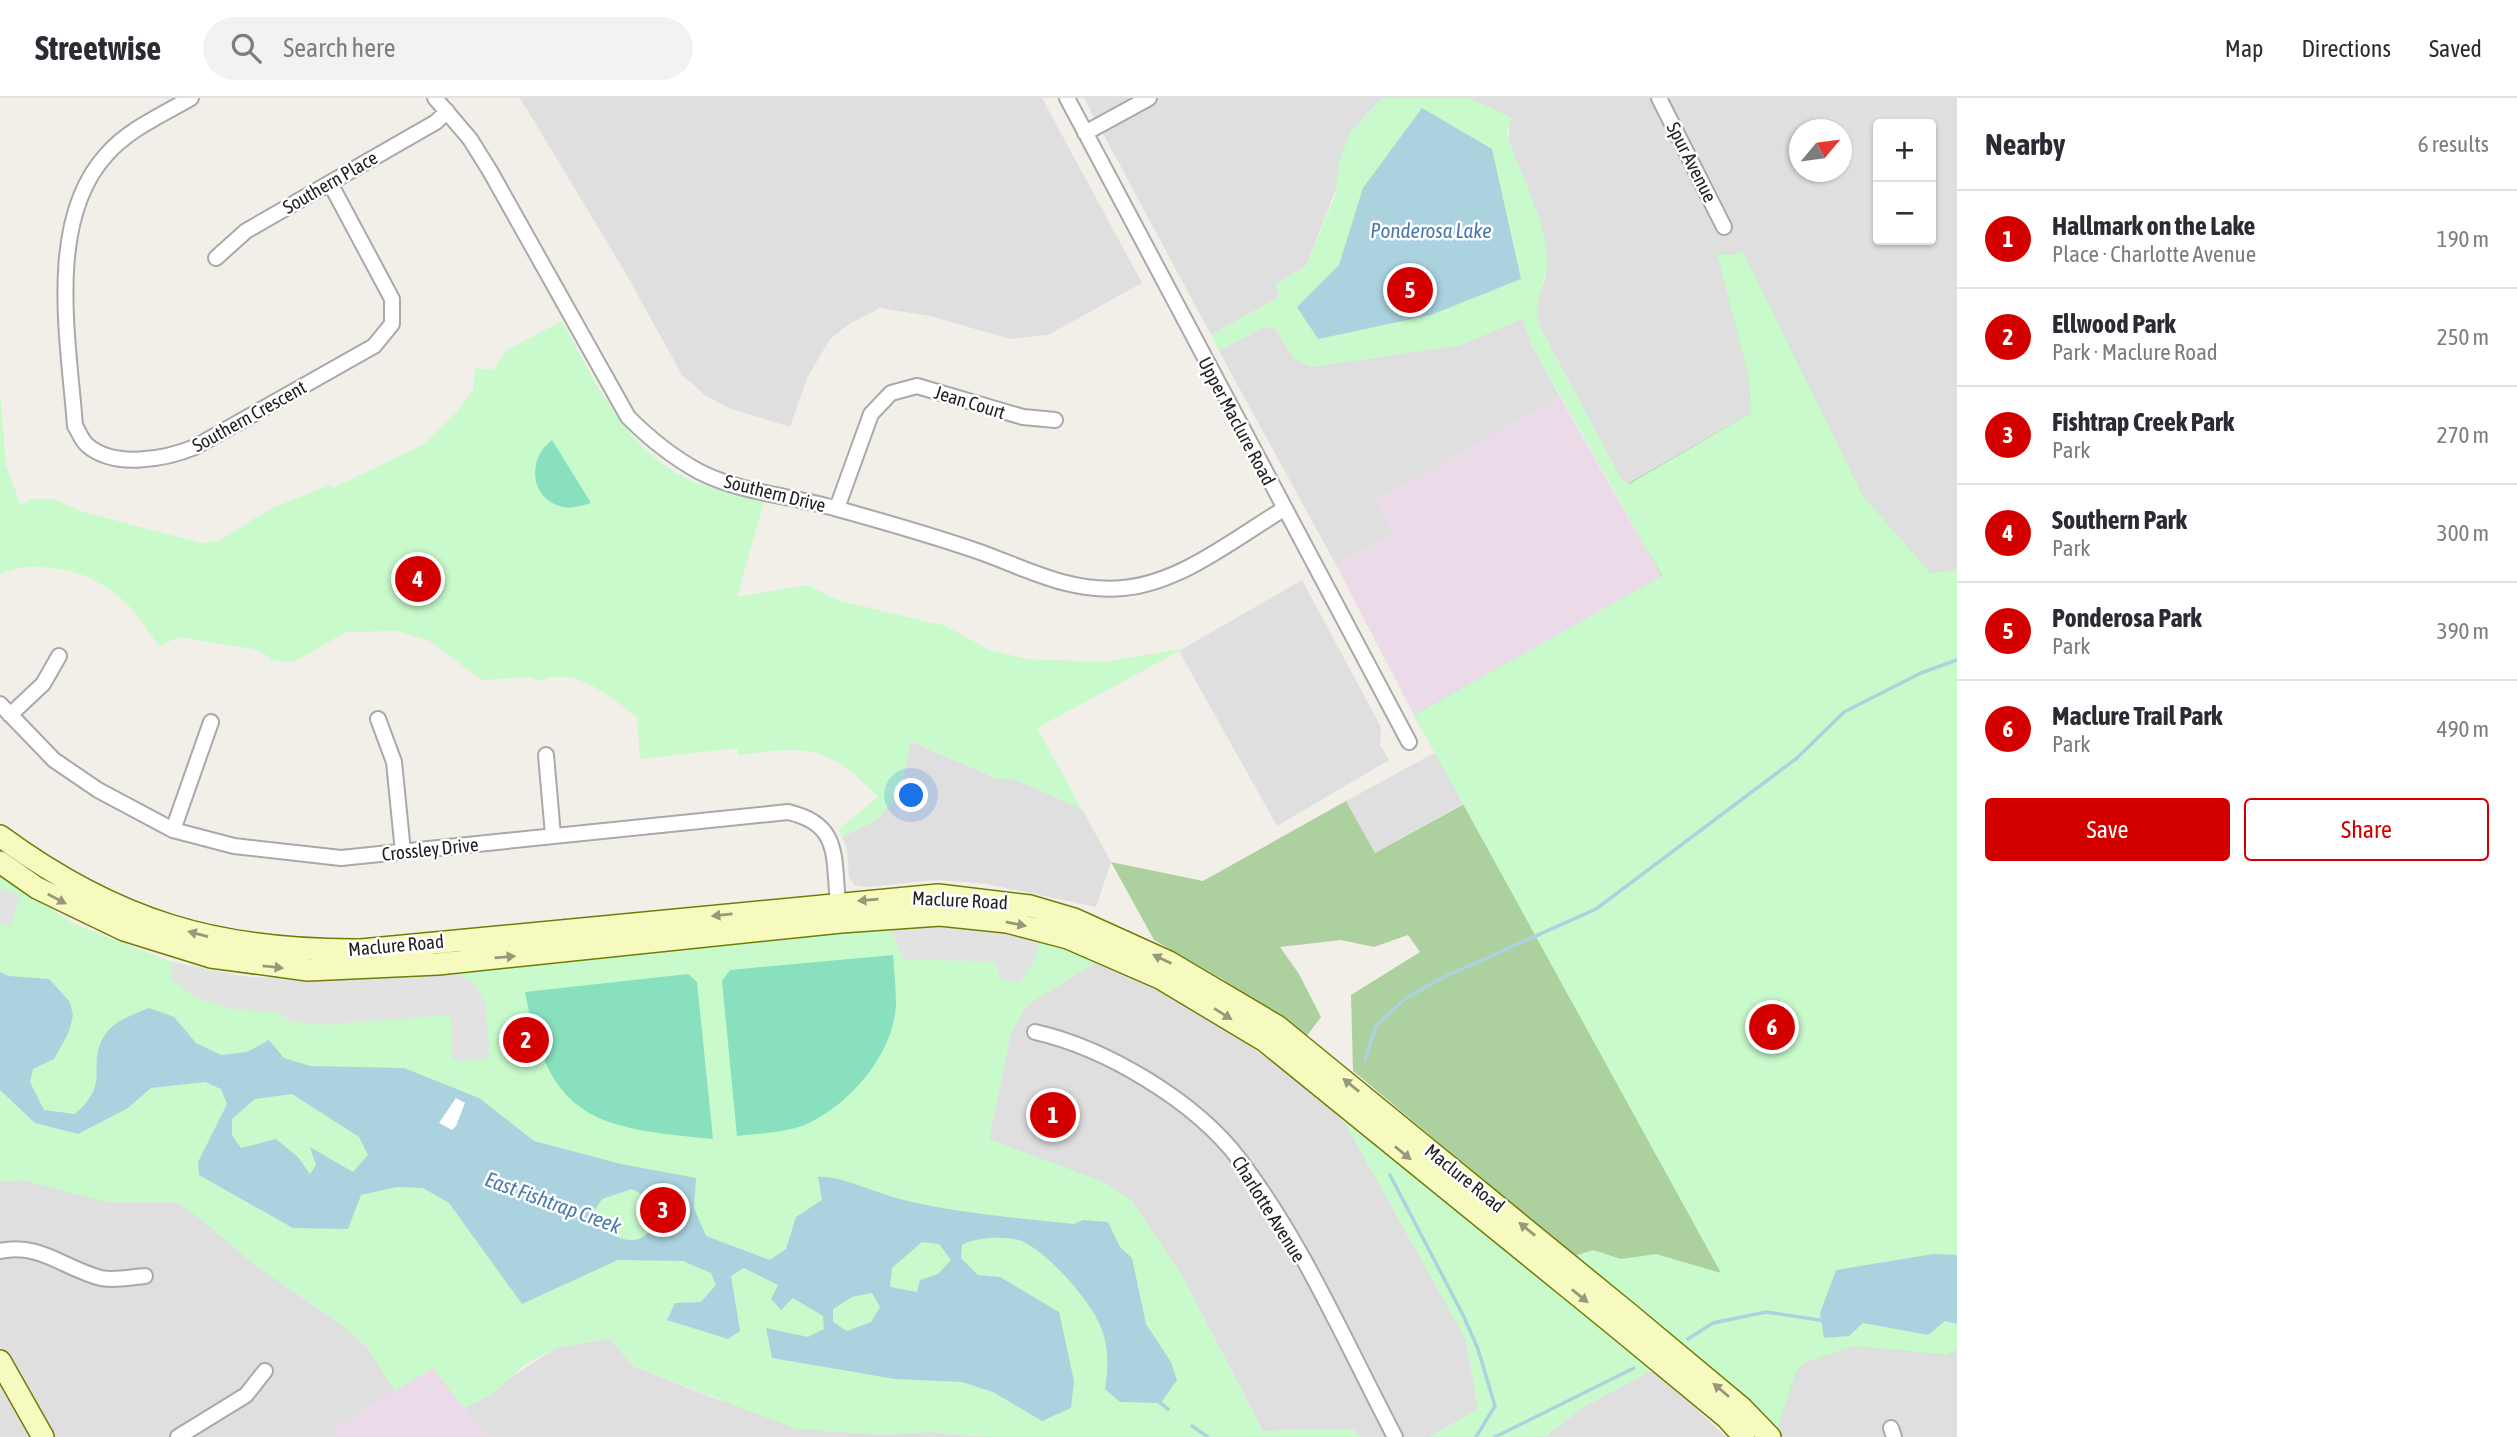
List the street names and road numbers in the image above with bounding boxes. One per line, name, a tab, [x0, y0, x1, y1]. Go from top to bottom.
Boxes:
street label: Spur Avenue	[1662, 118, 1722, 206]
street label: Southern Place	[279, 146, 381, 218]
street label: Upper Maclure Road	[1194, 353, 1280, 489]
street label: Southern Crescent	[188, 376, 310, 456]
street label: Jean Court	[932, 381, 1008, 423]
street label: Southern Drive	[722, 470, 828, 516]
street label: Crossley Drive	[381, 833, 479, 865]
street label: Maclure Road	[912, 887, 1008, 913]
street label: Maclure Road	[347, 930, 445, 960]
street label: Maclure Road	[1421, 1139, 1509, 1217]
street label: Charlotte Avenue	[1228, 1152, 1310, 1266]

